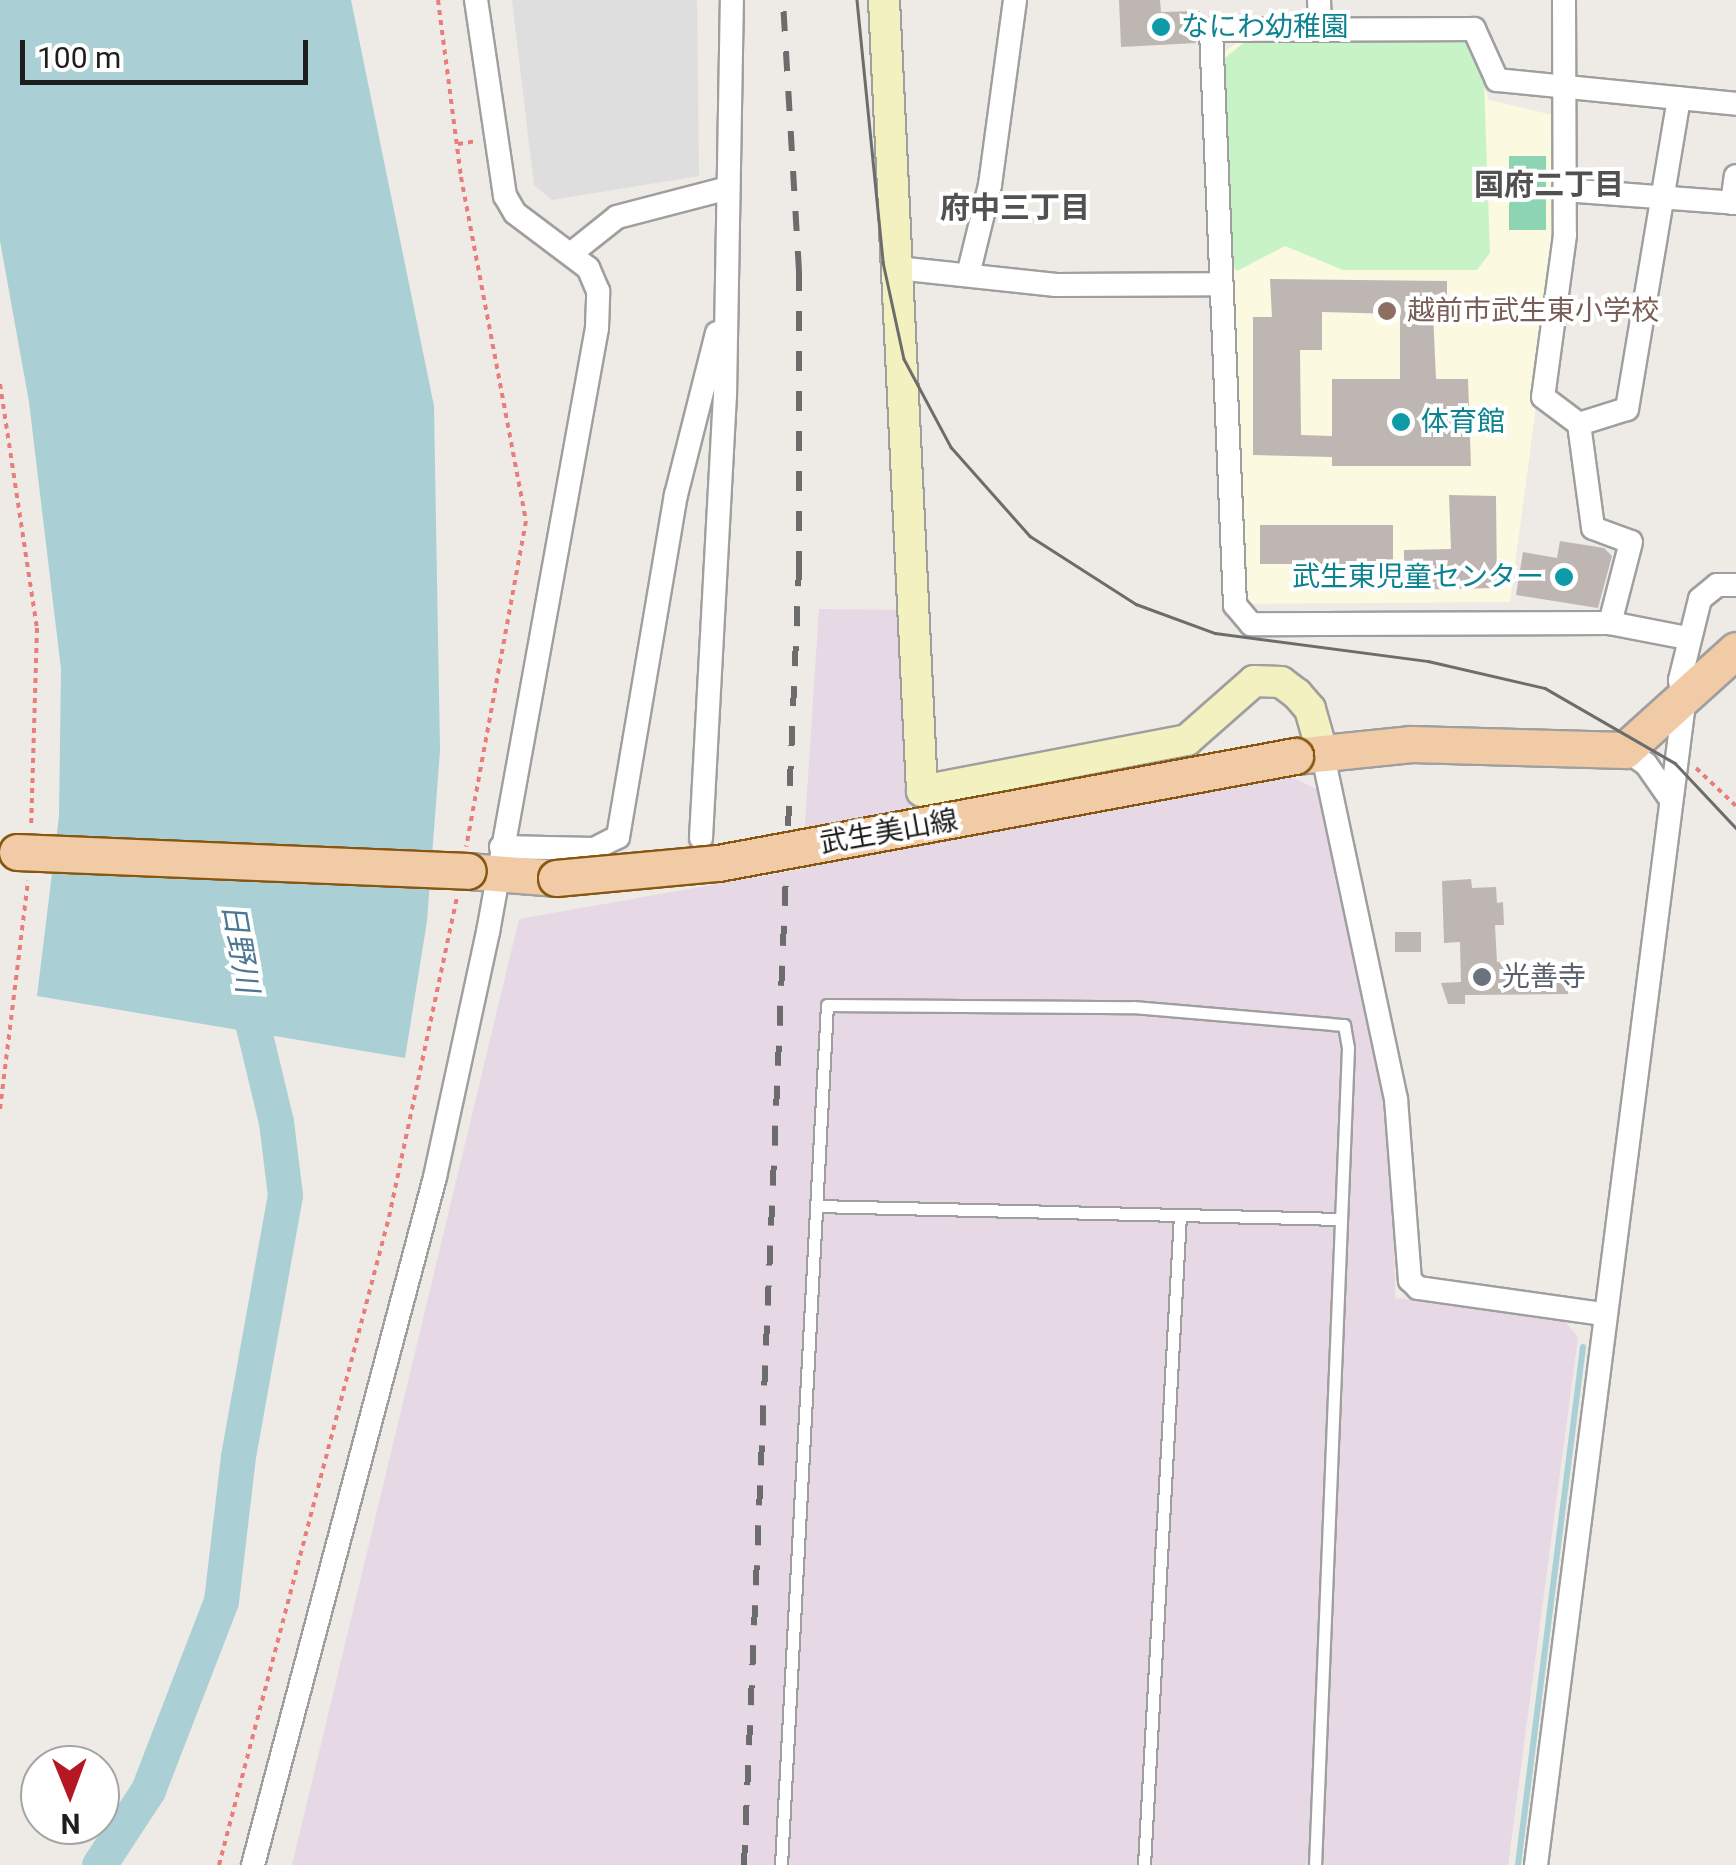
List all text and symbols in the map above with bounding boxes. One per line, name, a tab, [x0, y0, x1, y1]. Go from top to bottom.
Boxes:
place label: なにわ幼稚園	[1181, 10, 1349, 44]
marker: なにわ幼稚園	[1150, 16, 1172, 38]
scale bar	[25, 20, 312, 82]
text: 100 m	[37, 40, 121, 75]
district label: 国府二丁目	[1474, 167, 1624, 203]
district label: 府中三丁目	[940, 190, 1090, 226]
place label: 越前市武生東小学校	[1407, 294, 1659, 328]
marker: 越前市武生東小学校	[1376, 300, 1398, 322]
place label: 体育館	[1421, 405, 1505, 439]
marker: 体育館	[1390, 411, 1412, 433]
place label: 武生東児童センター	[1292, 560, 1544, 594]
marker: 武生東児童センター	[1553, 566, 1575, 588]
street label: 武生美山線	[817, 803, 961, 861]
water label: 日野川	[214, 901, 266, 995]
place label: 光善寺	[1502, 960, 1586, 994]
marker: 光善寺	[1471, 966, 1493, 988]
north arrow	[20, 1745, 120, 1845]
text: N	[60, 1807, 81, 1840]

